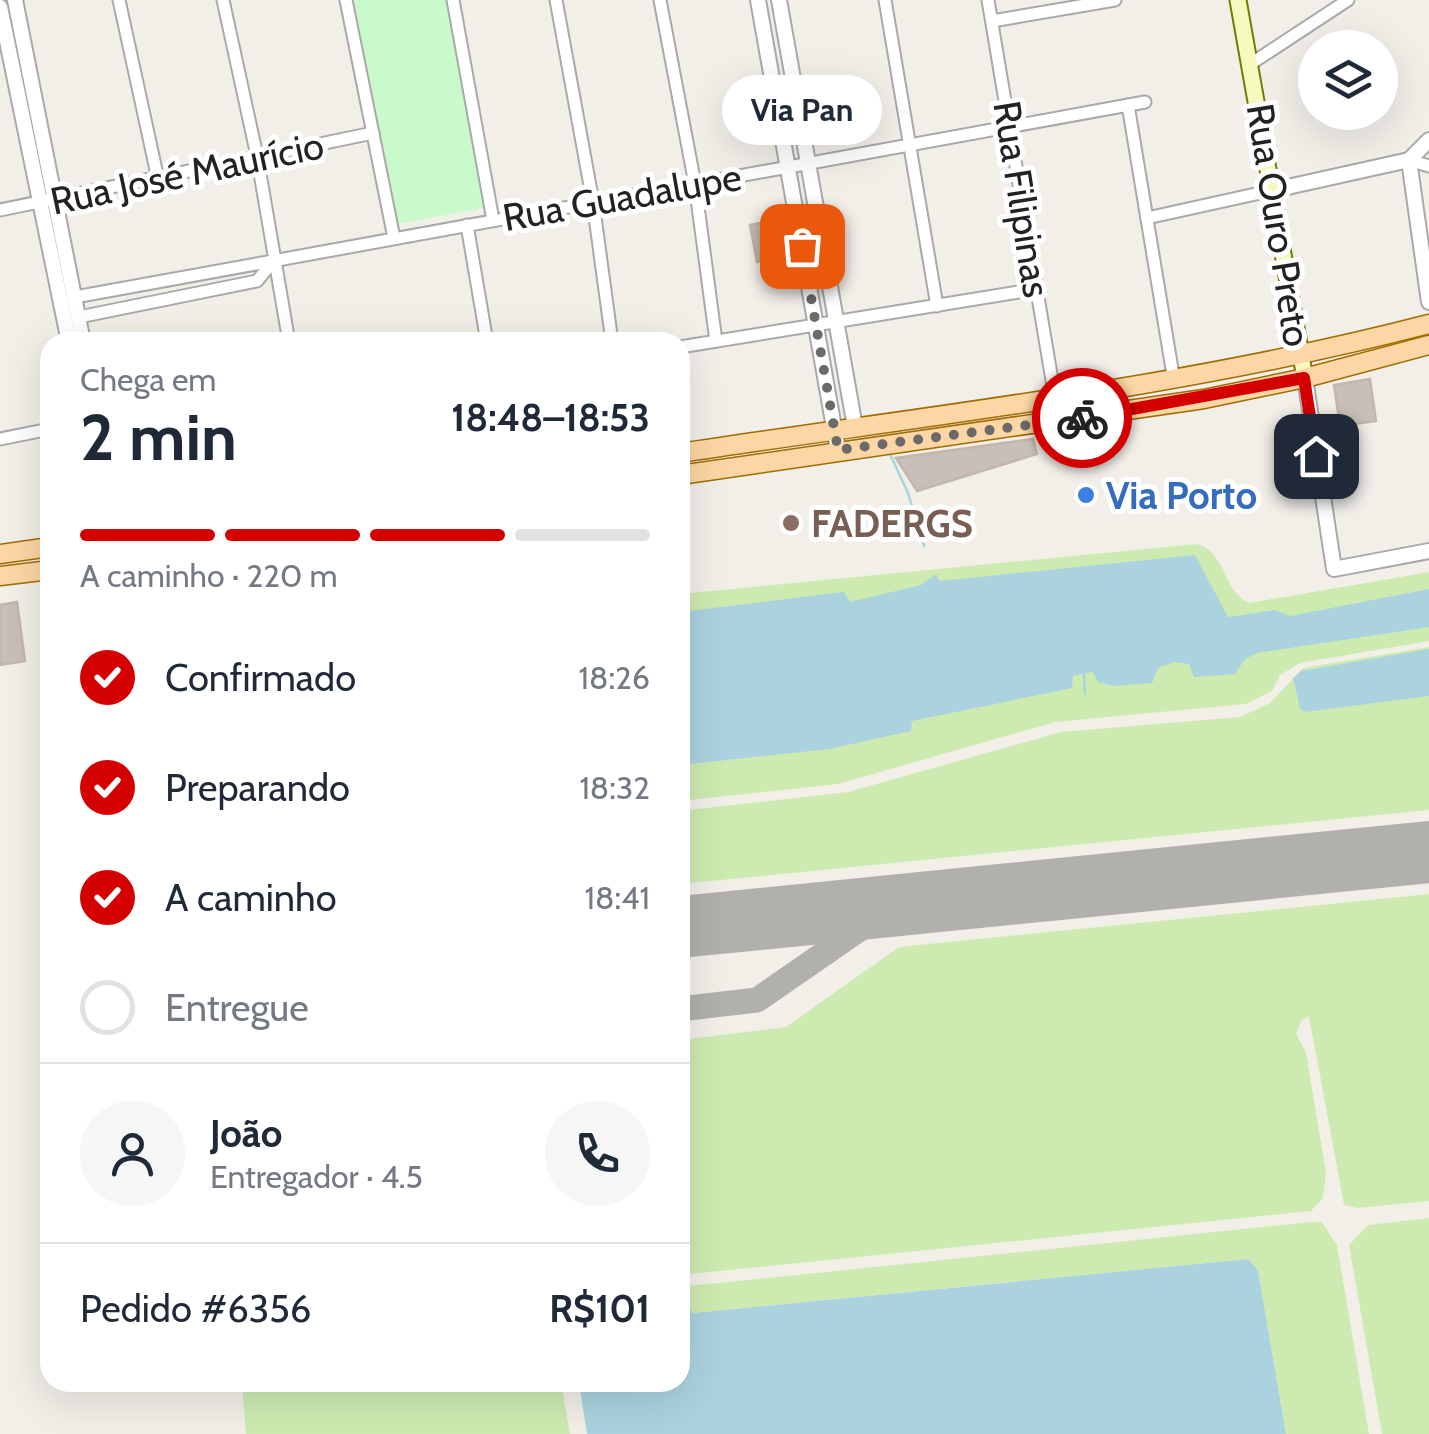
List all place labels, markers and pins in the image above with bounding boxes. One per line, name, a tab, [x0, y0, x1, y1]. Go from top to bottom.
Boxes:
callout: Via Pan	[722, 76, 882, 146]
pin	[760, 204, 845, 289]
pin	[1274, 414, 1359, 499]
place label: Via Porto	[1106, 472, 1257, 519]
marker: Via Porto	[1075, 484, 1097, 506]
place label: FADERGS	[811, 500, 973, 547]
marker: FADERGS	[780, 512, 802, 534]

